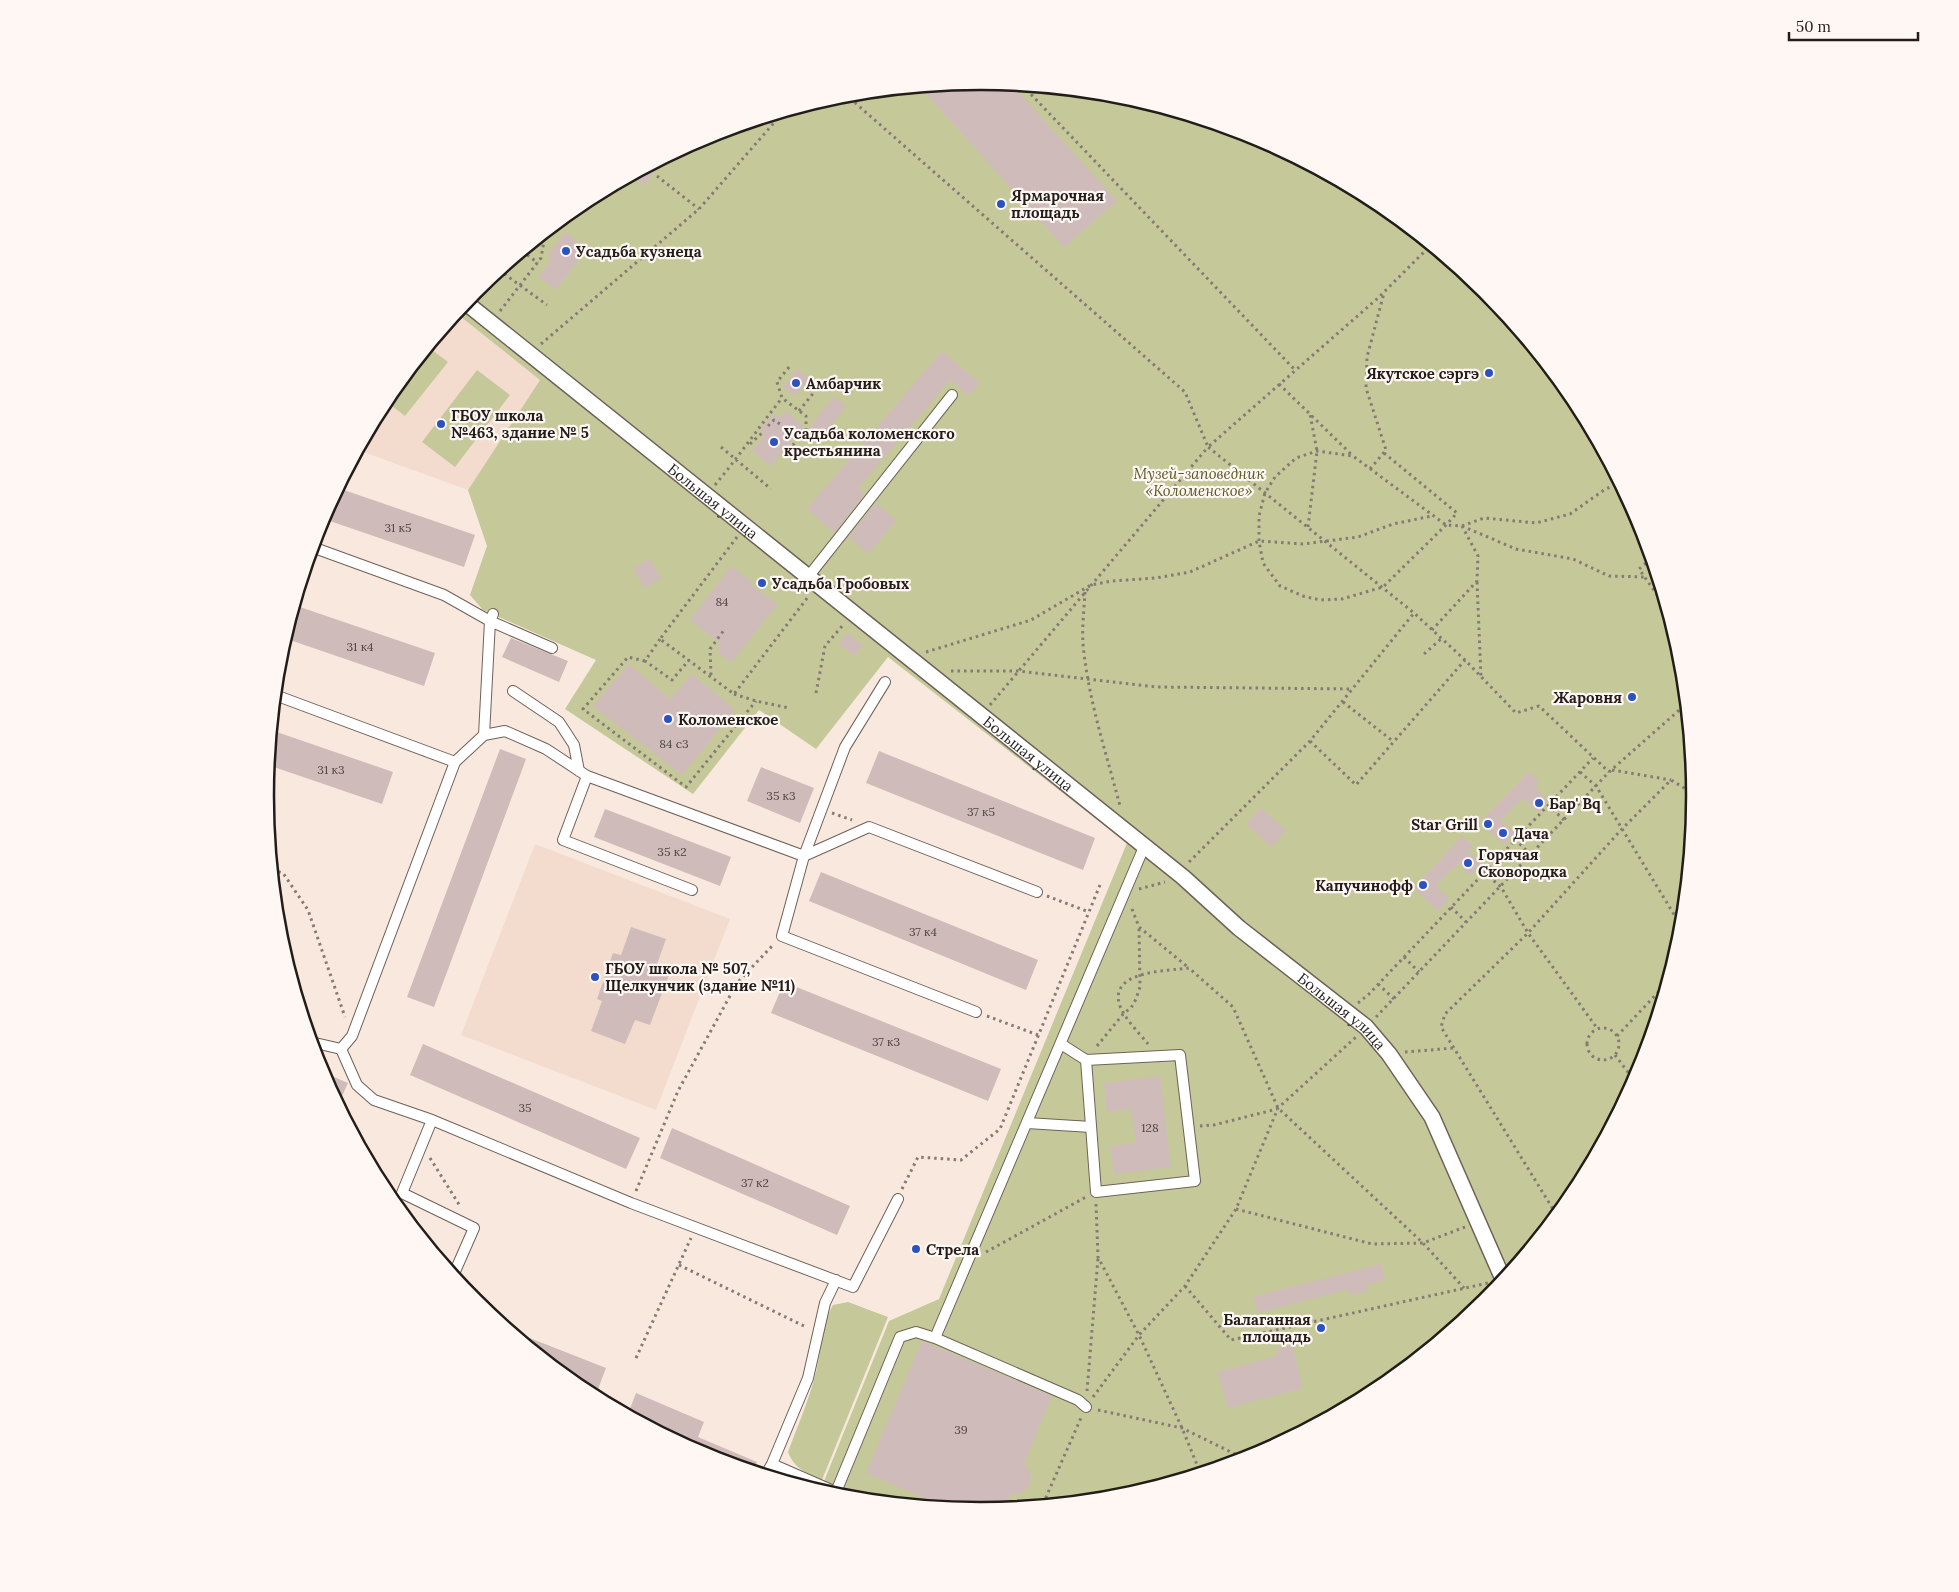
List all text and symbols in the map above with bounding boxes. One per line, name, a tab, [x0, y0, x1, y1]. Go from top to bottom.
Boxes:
scale bar	[1789, 10, 1918, 42]
text: 50 m	[1796, 17, 1831, 36]
place label: Ярмарочная площадь	[1011, 186, 1104, 222]
marker: Ярмарочная площадь	[995, 198, 1007, 210]
place label: Усадьба кузнеца	[576, 242, 702, 261]
marker: Усадьба кузнеца	[560, 245, 572, 257]
place label: Якутское сэргэ	[1366, 364, 1479, 383]
marker: Якутское сэргэ	[1483, 367, 1495, 379]
place label: Амбарчик	[806, 374, 881, 393]
marker: Амбарчик	[790, 377, 802, 389]
place label: ГБОУ школа №463, здание № 5	[451, 406, 589, 442]
marker: ГБОУ школа №463, здание № 5	[435, 418, 447, 430]
place label: Усадьба коломенского крестьянина	[784, 424, 955, 460]
marker: Усадьба коломенского крестьянина	[768, 436, 780, 448]
street label: Большая улица	[664, 459, 762, 543]
park label: Музей-заповедник «Коломенское»	[1133, 464, 1265, 500]
house number: 31 к5	[384, 520, 412, 535]
place label: Усадьба Гробовых	[772, 574, 909, 593]
marker: Усадьба Гробовых	[756, 577, 768, 589]
house number: 84	[715, 594, 729, 609]
house number: 31 к4	[346, 639, 374, 654]
place label: Жаровня	[1554, 688, 1622, 707]
marker: Жаровня	[1626, 691, 1638, 703]
place label: Коломенское	[678, 710, 778, 729]
street label: Большая улица	[980, 711, 1078, 795]
marker: Коломенское	[662, 713, 674, 725]
house number: 84 с3	[659, 736, 689, 751]
house number: 31 к3	[317, 762, 345, 777]
house number: 35 к3	[766, 788, 796, 803]
place label: Бар' Bq	[1549, 794, 1601, 813]
marker: Бар' Bq	[1533, 797, 1545, 809]
house number: 37 к5	[967, 804, 995, 819]
place label: Star Grill	[1411, 815, 1478, 834]
marker: Star Grill	[1482, 818, 1494, 830]
place label: Дача	[1513, 824, 1549, 843]
marker: Дача	[1497, 827, 1509, 839]
house number: 35 к2	[657, 844, 687, 859]
place label: Горячая Сковородка	[1478, 845, 1567, 881]
marker: Горячая Сковородка	[1462, 857, 1474, 869]
place label: Капучинофф	[1315, 876, 1413, 895]
marker: Капучинофф	[1417, 879, 1429, 891]
house number: 37 к4	[909, 924, 938, 939]
place label: ГБОУ школа № 507, Щелкунчик (здание №11)	[605, 959, 796, 996]
street label: Большая улица	[1294, 968, 1391, 1053]
marker: ГБОУ школа № 507, Щелкунчик (здание №11)	[589, 971, 601, 983]
house number: 37 к3	[872, 1034, 900, 1049]
house number: 35	[518, 1100, 532, 1115]
house number: 128	[1141, 1120, 1159, 1135]
house number: 37 к2	[741, 1175, 769, 1190]
place label: Стрела	[926, 1240, 979, 1259]
marker: Стрела	[910, 1243, 922, 1255]
place label: Балаганная площадь	[1223, 1310, 1311, 1346]
marker: Балаганная площадь	[1315, 1322, 1327, 1334]
house number: 39	[954, 1422, 968, 1437]

